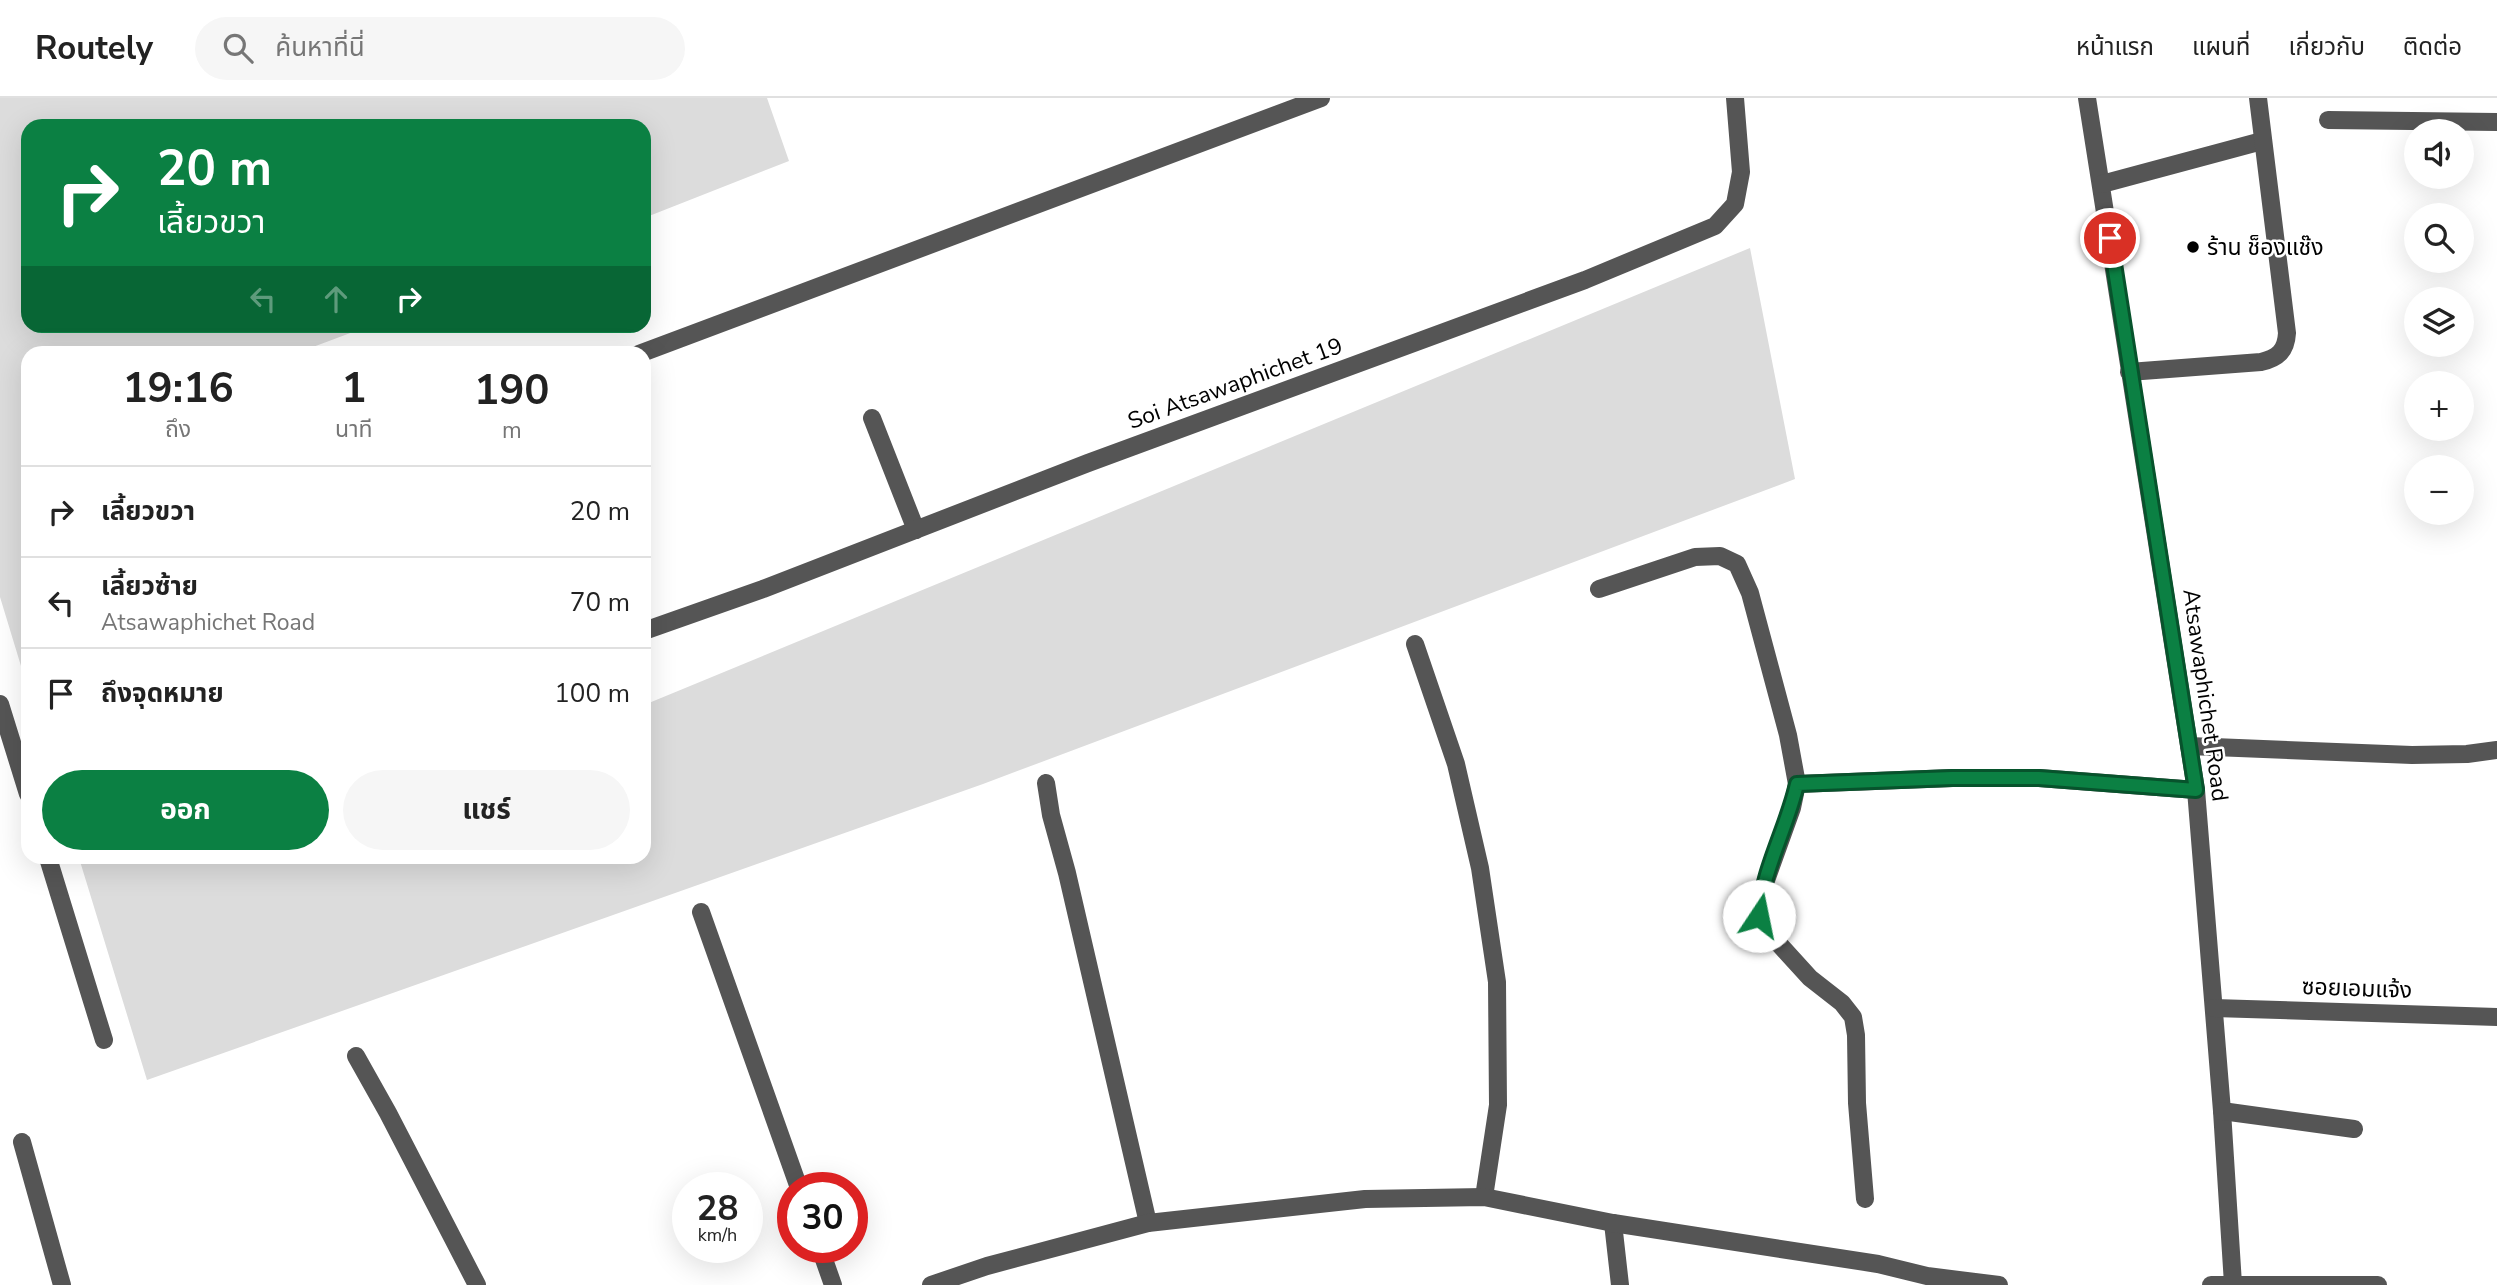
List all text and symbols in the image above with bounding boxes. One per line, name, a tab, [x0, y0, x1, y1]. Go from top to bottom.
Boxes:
search box	[195, 17, 685, 80]
text: Routely	[35, 26, 153, 71]
icon: search	[219, 29, 257, 67]
text: ค้นหาที่นี่	[275, 30, 365, 65]
text: หน้าแรก	[2076, 31, 2154, 63]
text: แผนที่	[2192, 31, 2250, 63]
text: เกี่ยวกับ	[2288, 31, 2365, 63]
text: ติดต่อ	[2403, 31, 2462, 63]
map controls	[2404, 119, 2474, 525]
button: sound	[2404, 119, 2474, 189]
text: 20 m	[157, 135, 272, 202]
icon: right	[42, 147, 133, 238]
text: เลี้ยวขวา	[157, 201, 265, 244]
button: search	[2404, 203, 2474, 273]
pin	[2080, 208, 2140, 268]
icon: arrive	[2091, 219, 2129, 257]
place label: ร้าน ช็องแช๊ง	[2207, 232, 2324, 263]
marker: ร้าน ช็องแช๊ง	[2185, 239, 2201, 255]
icon: left	[244, 280, 282, 318]
icon: ahead	[317, 280, 355, 318]
icon: right	[390, 280, 428, 318]
button: layers	[2404, 287, 2474, 357]
street label: Soi Atsawaphichet 19	[1123, 330, 1347, 437]
text: 19:16	[122, 360, 234, 417]
text: 1	[341, 360, 366, 417]
text: 190	[474, 362, 550, 419]
button: +	[2404, 371, 2474, 441]
text: ถึง	[165, 414, 191, 445]
text: นาที	[335, 414, 373, 445]
text: m	[502, 415, 522, 446]
button: −	[2404, 455, 2474, 525]
icon: right	[42, 493, 80, 531]
text: เลี้ยวขวา	[101, 494, 195, 529]
text: 20 m	[570, 494, 630, 529]
text: เลี้ยวซ้าย	[101, 569, 198, 604]
icon: left	[42, 584, 80, 622]
text: 70 m	[570, 585, 630, 620]
street label: Atsawaphichet Road	[2175, 587, 2236, 803]
text: Atsawaphichet Road	[101, 607, 315, 638]
icon: arrive	[42, 675, 80, 713]
text: ถึงจุดหมาย	[101, 676, 224, 711]
text: 100 m	[554, 676, 630, 711]
button: ออก	[42, 770, 329, 850]
button: แชร์	[343, 770, 630, 850]
position arrow	[1722, 879, 1796, 953]
street label: ซอยเอมแจ้ง	[2301, 971, 2413, 1006]
speed limit sign: 30	[777, 1172, 868, 1263]
text: 28	[696, 1185, 739, 1232]
text: km/h	[698, 1223, 737, 1247]

